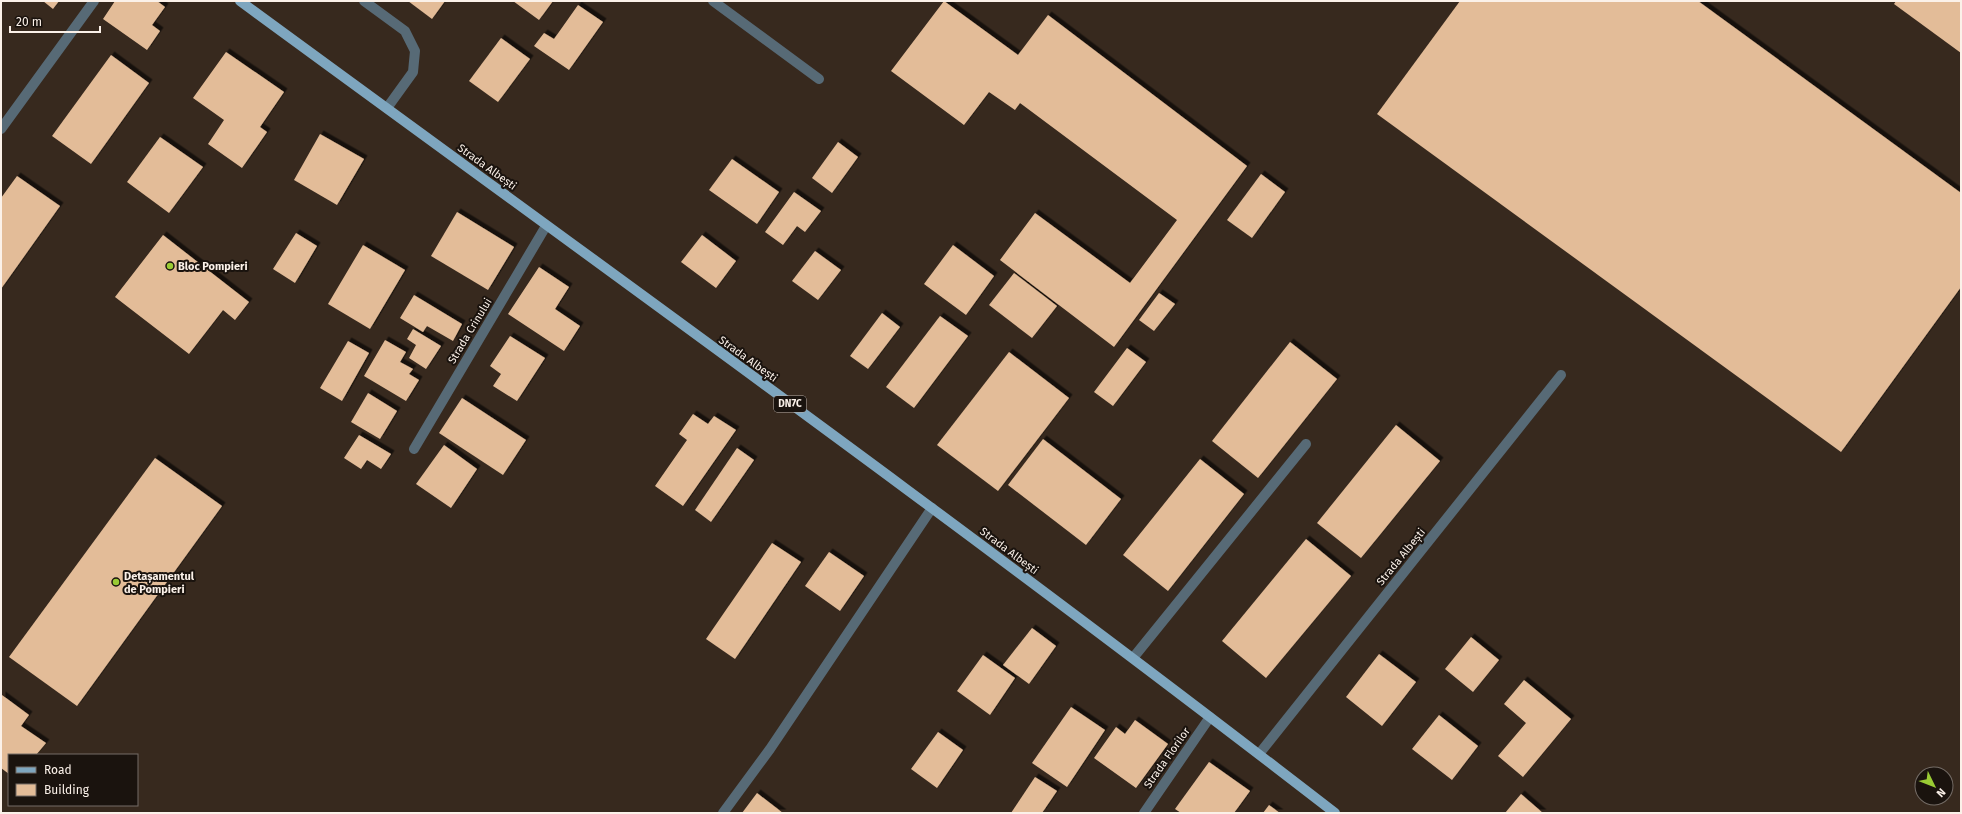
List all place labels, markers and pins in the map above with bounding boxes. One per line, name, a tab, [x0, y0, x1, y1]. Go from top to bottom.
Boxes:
place label: Bloc Pompieri	[178, 260, 248, 273]
marker: Bloc Pompieri	[165, 261, 175, 271]
place label: Detașamentul de Pompieri	[124, 570, 195, 596]
marker: Detașamentul de Pompieri	[111, 577, 121, 587]

